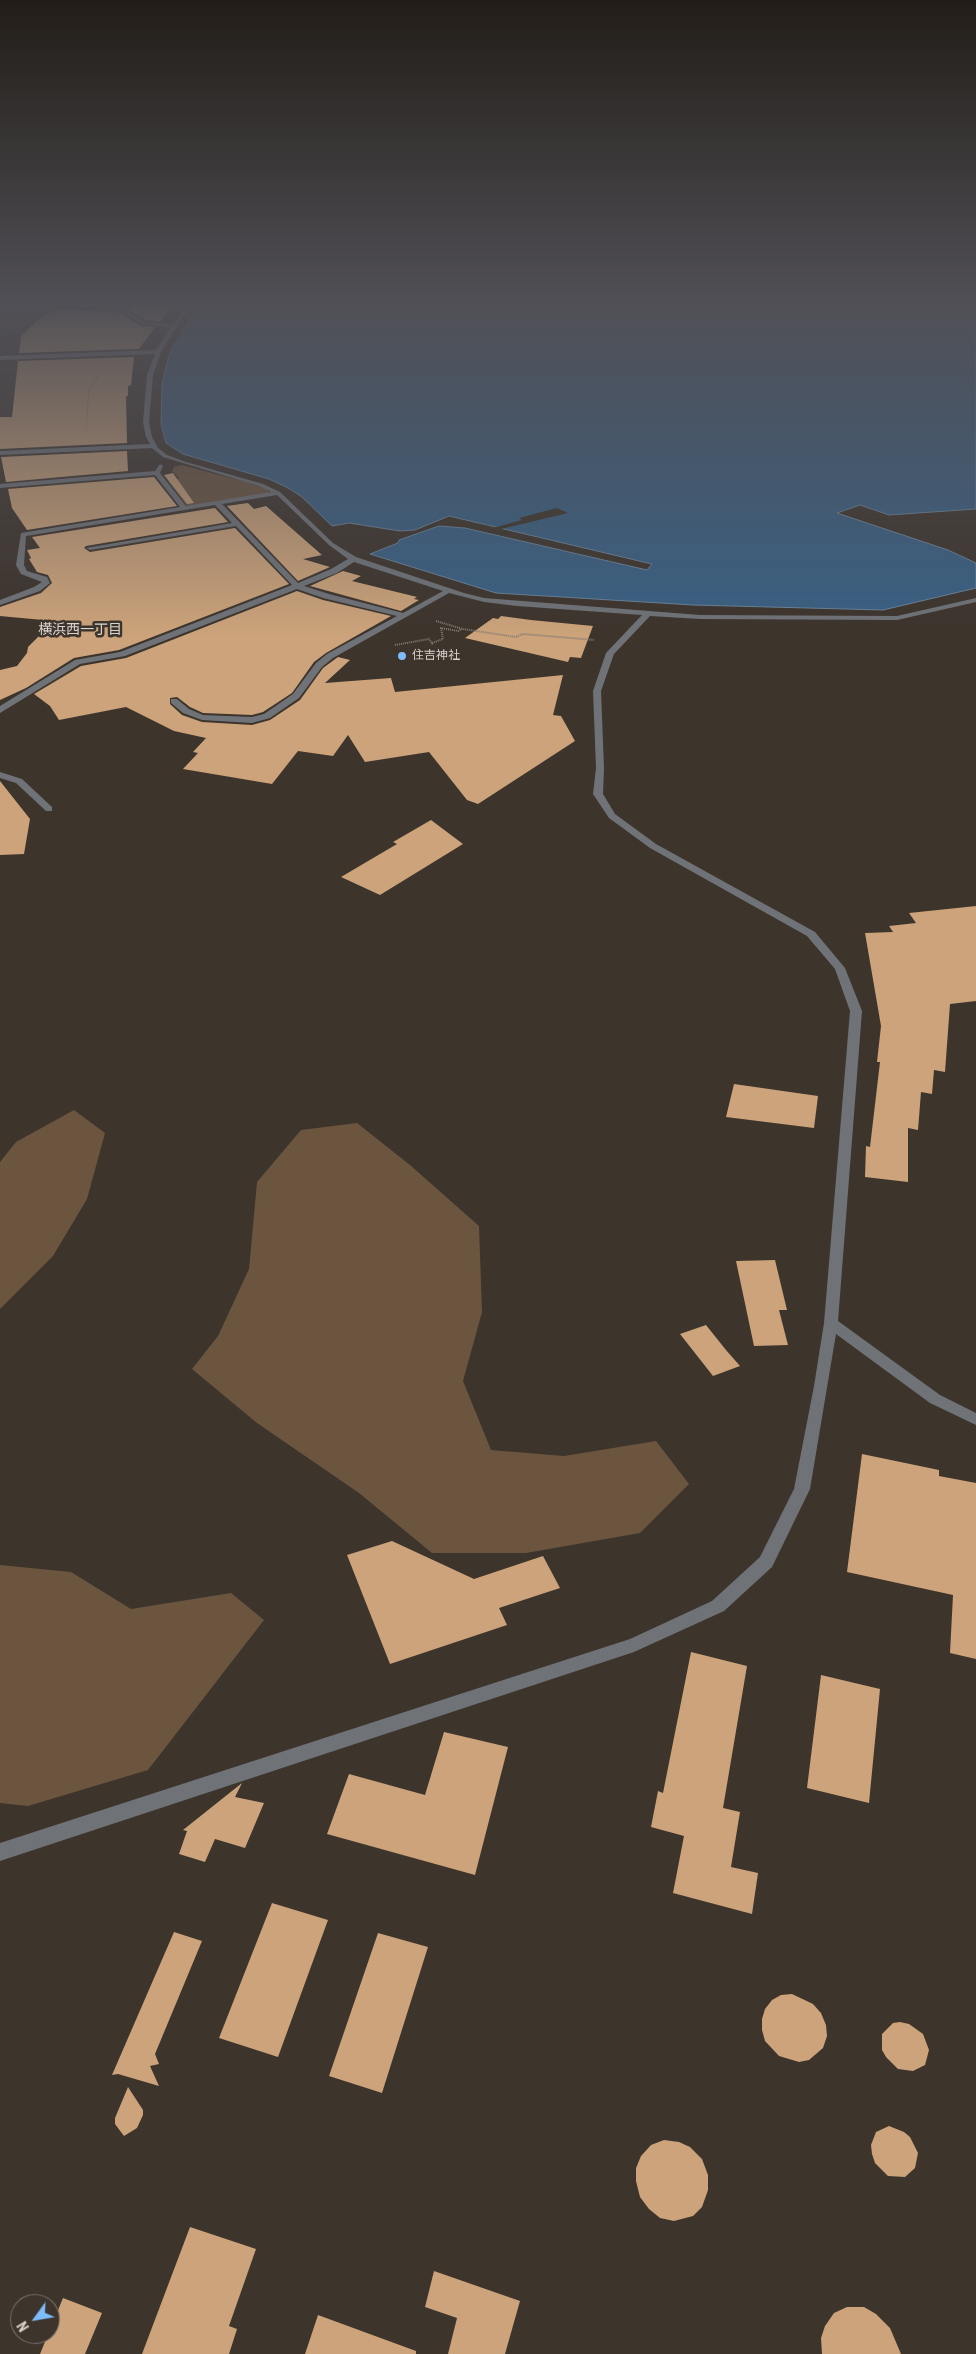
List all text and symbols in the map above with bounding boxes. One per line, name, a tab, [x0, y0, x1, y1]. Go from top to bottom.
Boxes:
district label: 横浜西一丁目	[38, 622, 122, 638]
place label: 住吉神社	[412, 649, 460, 663]
marker: 住吉神社	[396, 650, 408, 662]
north arrow	[10, 2294, 60, 2344]
text: N	[14, 2319, 32, 2334]

